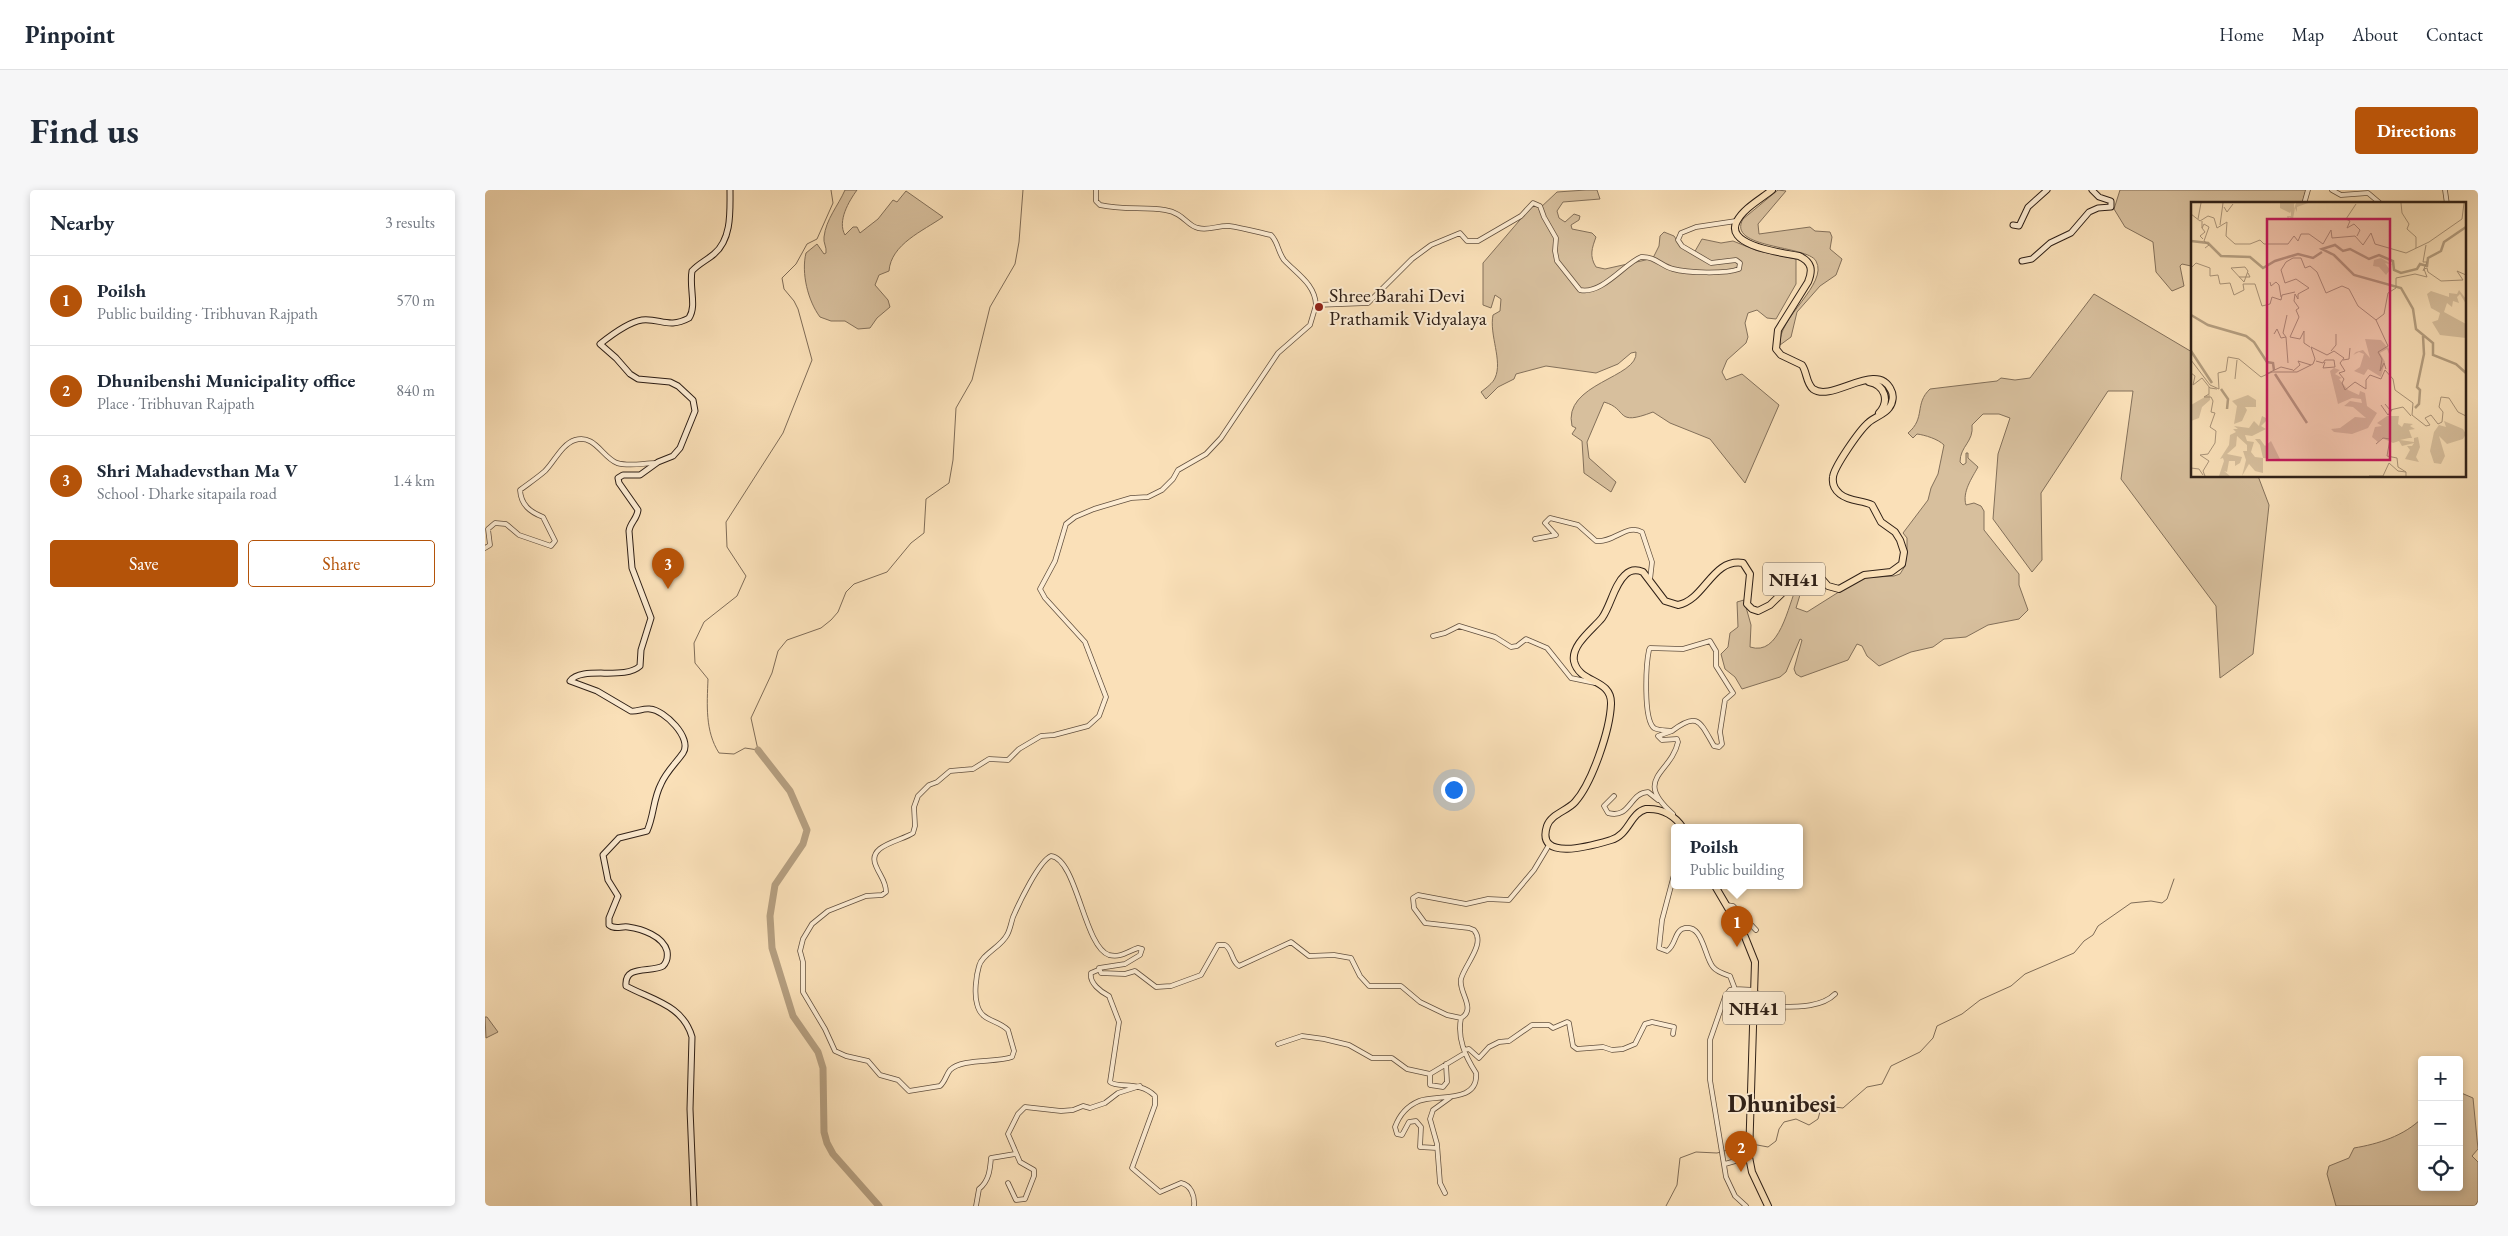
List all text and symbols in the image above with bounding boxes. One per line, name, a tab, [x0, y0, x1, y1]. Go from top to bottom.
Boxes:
text: Pinpoint	[25, 19, 115, 50]
text: Home	[2219, 23, 2264, 46]
text: Map	[2292, 23, 2324, 46]
text: About	[2352, 23, 2398, 46]
text: Contact	[2426, 23, 2483, 46]
button: Directions	[2355, 107, 2478, 154]
text: Find us	[30, 108, 139, 153]
inset map	[2191, 202, 2465, 478]
text: Nearby	[50, 209, 114, 236]
text: 3 results	[385, 212, 435, 233]
text: Poilsh	[97, 278, 146, 303]
place label: Shree Barahi Devi Prathamik Vidyalaya	[1329, 282, 1487, 331]
text: 1	[62, 290, 70, 311]
text: 570 m	[396, 290, 435, 311]
marker: Shree Barahi Devi Prathamik Vidyalaya	[1313, 301, 1325, 313]
text: Public building · Tribhuvan Rajpath	[97, 303, 318, 324]
text: Dhunibenshi Municipality office	[97, 368, 355, 393]
text: 2	[62, 380, 70, 401]
text: 840 m	[396, 380, 435, 401]
text: Place · Tribhuvan Rajpath	[97, 393, 255, 414]
text: Shri Mahadevsthan Ma V	[97, 458, 298, 483]
text: 3	[62, 470, 70, 491]
text: 1.4 km	[393, 470, 435, 491]
text: School · Dharke sitapaila road	[97, 483, 277, 504]
button: Save	[50, 540, 238, 587]
button: Share	[248, 540, 435, 587]
pin: 3	[652, 548, 684, 589]
road number: NH41	[1763, 562, 1825, 596]
your location	[1441, 777, 1467, 803]
popup	[1671, 824, 1803, 889]
text: Poilsh	[1690, 834, 1739, 859]
text: Public building	[1690, 859, 1784, 880]
pin: 1	[1721, 906, 1753, 947]
road number: NH41	[1723, 991, 1785, 1024]
map controls	[2418, 1056, 2463, 1191]
button: +	[2418, 1056, 2463, 1101]
district label: Dhunibesi	[1728, 1087, 1837, 1119]
button: −	[2418, 1101, 2463, 1146]
pin: 2	[1725, 1131, 1757, 1172]
button: locate	[2418, 1146, 2463, 1191]

